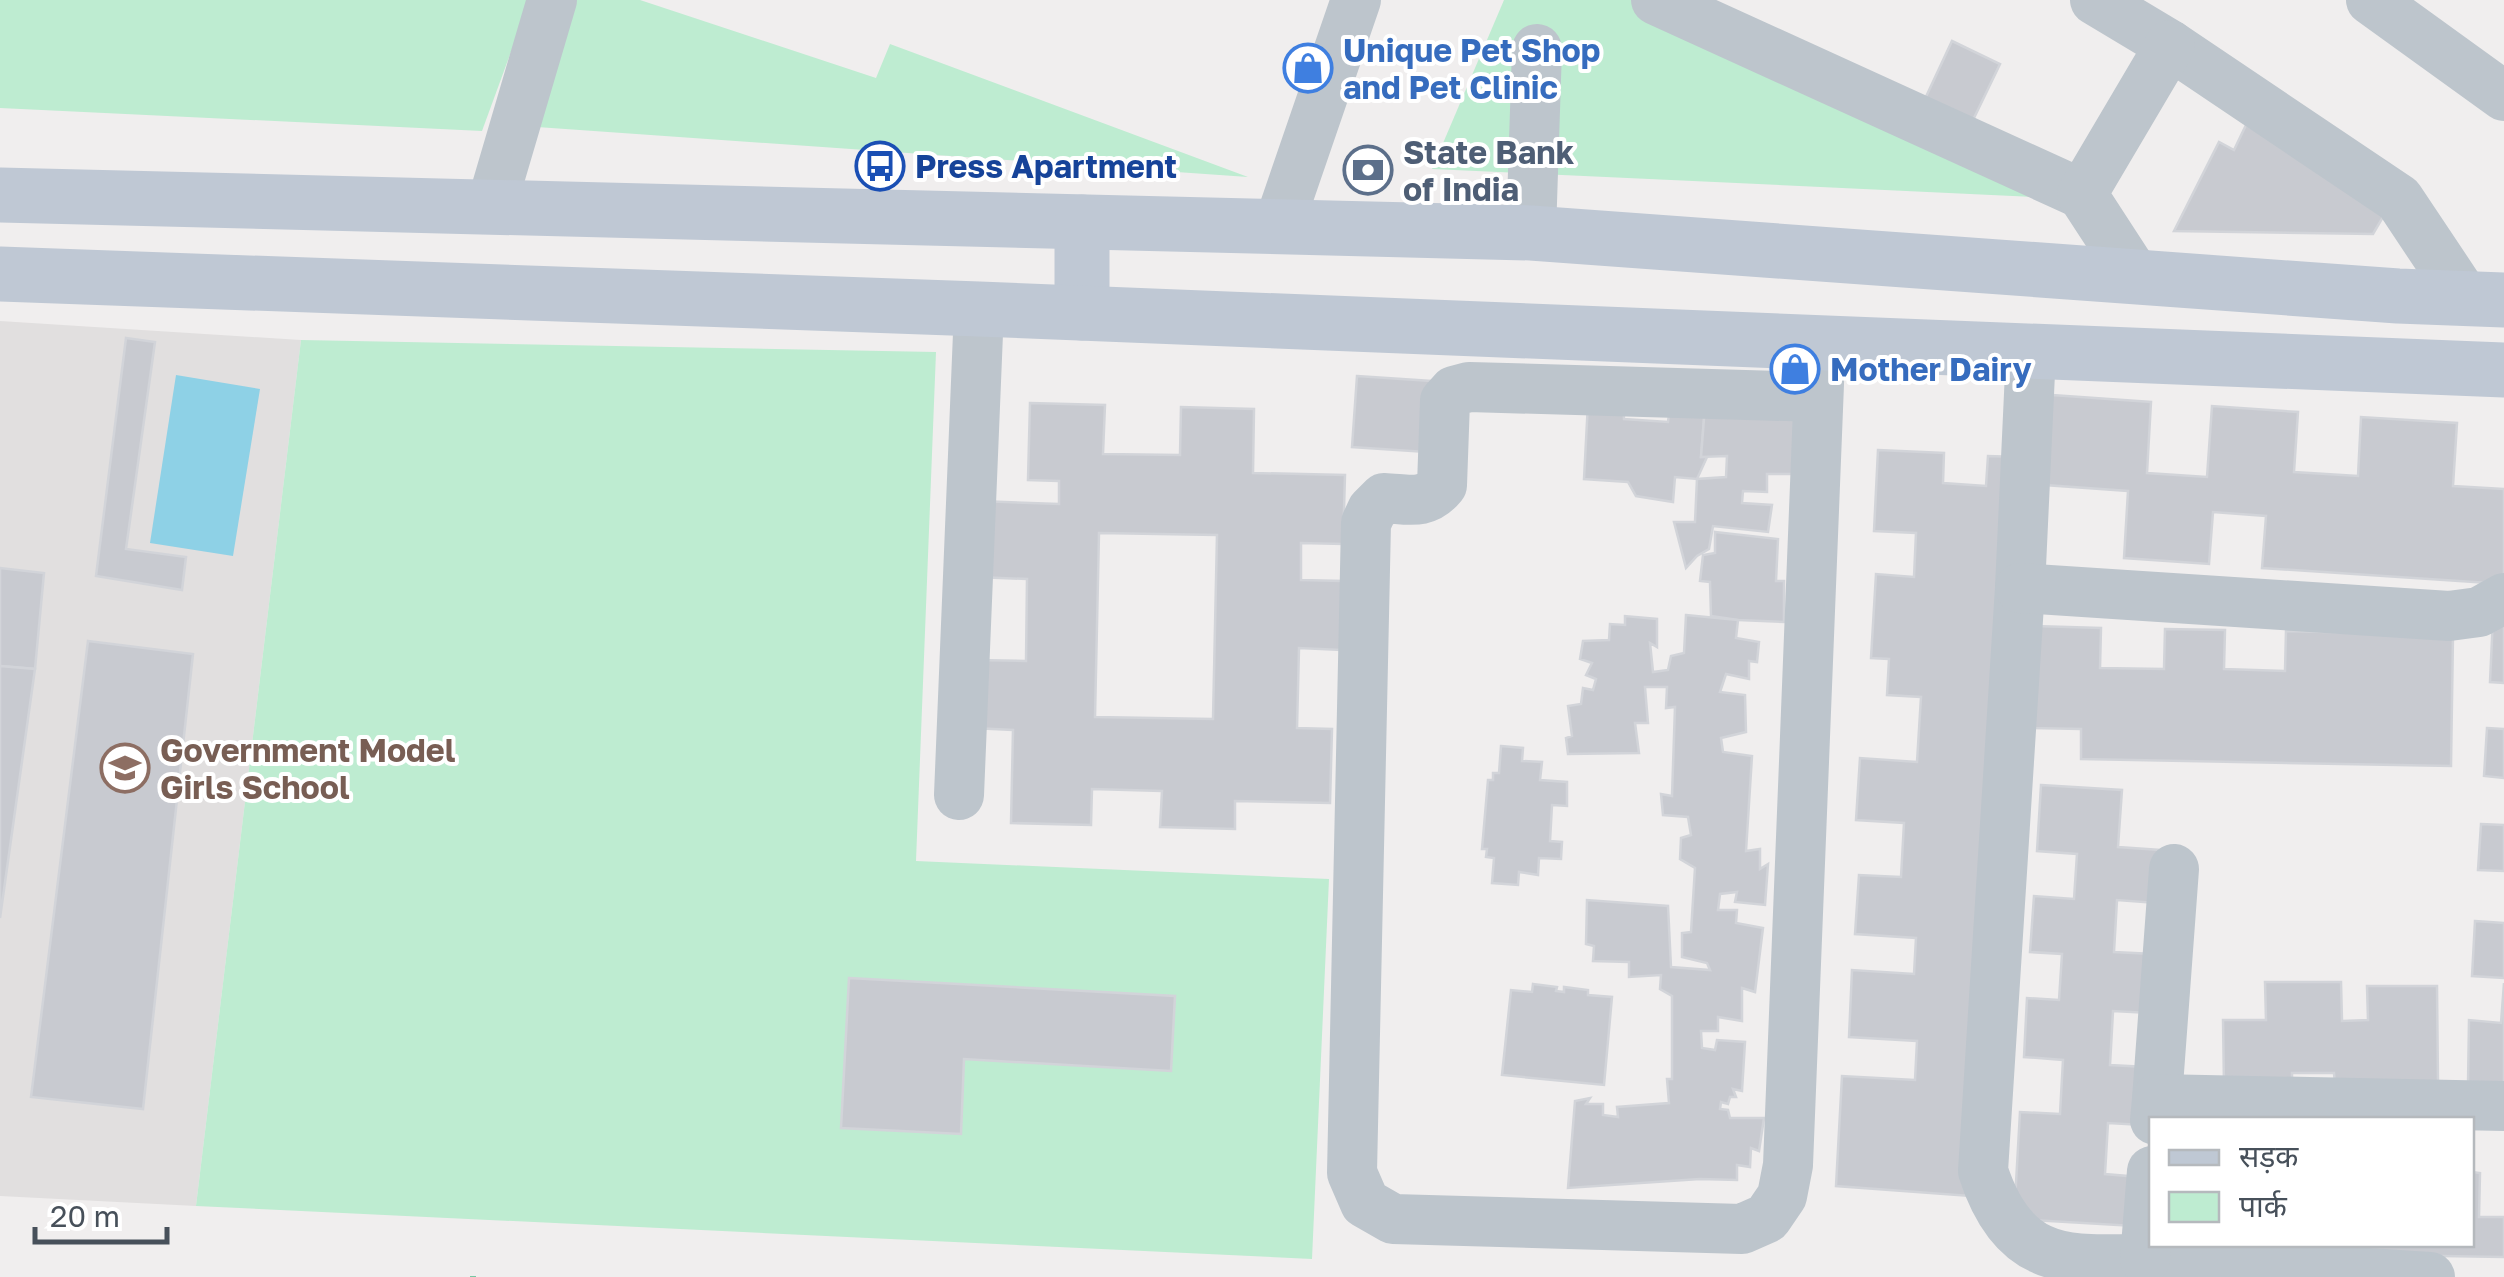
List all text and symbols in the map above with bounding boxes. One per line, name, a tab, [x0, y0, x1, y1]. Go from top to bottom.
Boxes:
place label: Unique Pet Shop and Pet Clinic	[1343, 31, 1600, 106]
shop icon: Unique Pet Shop and Pet Clinic	[1282, 42, 1334, 94]
place label: State Bank of India	[1403, 133, 1575, 208]
bus stop icon: Press Apartment	[854, 140, 906, 192]
bank icon: State Bank of India	[1342, 144, 1394, 196]
place label: Press Apartment	[915, 147, 1177, 185]
shop icon: Mother Dairy	[1769, 343, 1821, 395]
place label: Mother Dairy	[1830, 350, 2032, 388]
place label: Government Model Girls School	[160, 731, 456, 806]
school or university icon: Government Model Girls School	[99, 742, 151, 794]
legend	[2149, 1117, 2474, 1247]
text: सड़क	[2239, 1138, 2299, 1174]
scale bar	[35, 1182, 168, 1244]
text: पार्क	[2239, 1188, 2288, 1224]
text: 20 m	[50, 1198, 120, 1234]

